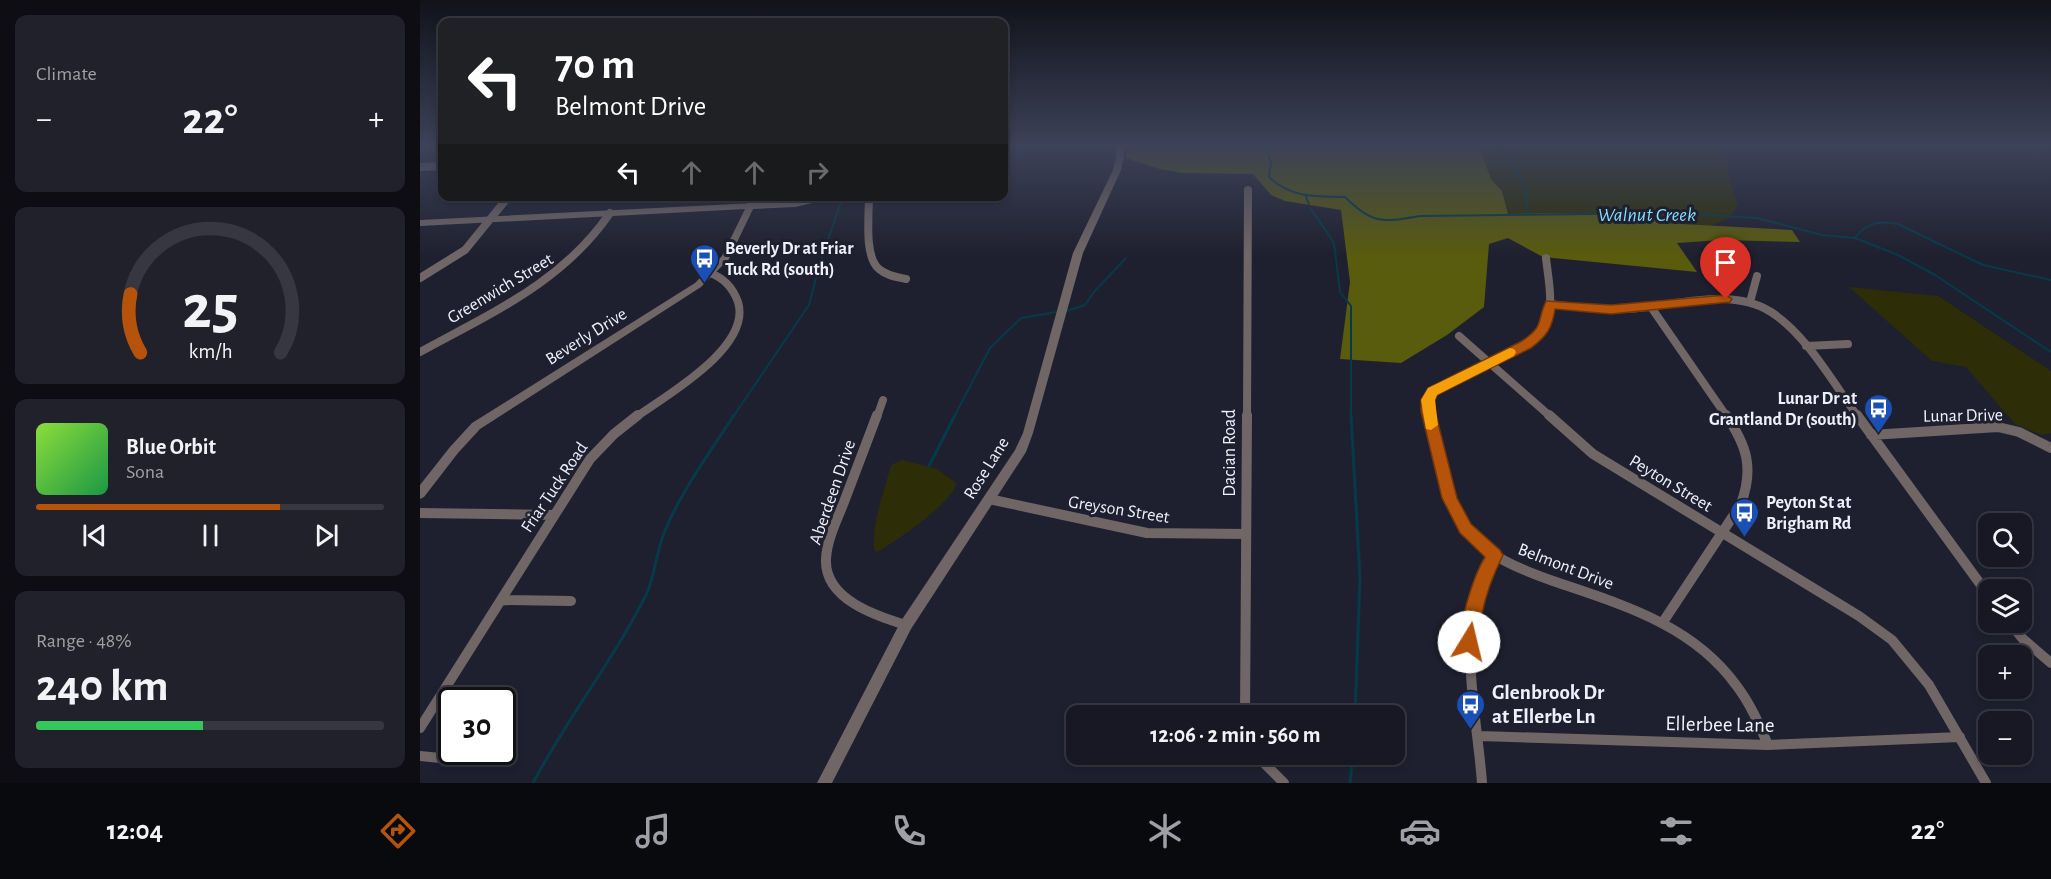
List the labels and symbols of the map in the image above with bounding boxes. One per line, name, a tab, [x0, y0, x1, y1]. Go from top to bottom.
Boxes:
water label: Walnut Creek	[1598, 205, 1696, 225]
pin	[1700, 237, 1751, 299]
place label: Beverly Dr at Friar Tuck Rd (south)	[725, 240, 854, 279]
bus stop icon: Beverly Dr at Friar Tuck Rd (south)	[688, 242, 720, 284]
street label: Greenwich Street	[444, 250, 557, 327]
street label: Beverly Drive	[543, 305, 630, 369]
place label: Lunar Dr at Grantland Dr (south)	[1709, 390, 1857, 429]
bus stop icon: Lunar Dr at Grantland Dr (south)	[1862, 392, 1894, 434]
street label: Lunar Drive	[1923, 406, 2003, 426]
street label: Dacian Road	[1221, 409, 1239, 497]
street label: Rose Lane	[961, 434, 1013, 503]
street label: Aberdeen Drive	[807, 438, 859, 547]
street label: Friar Tuck Road	[518, 439, 592, 536]
street label: Peyton Street	[1626, 452, 1715, 516]
street label: Greyson Street	[1067, 493, 1171, 527]
place label: Peyton St at Brigham Rd	[1766, 494, 1852, 533]
bus stop icon: Peyton St at Brigham Rd	[1729, 496, 1761, 538]
street label: Belmont Drive	[1515, 540, 1616, 593]
position arrow	[1437, 610, 1501, 674]
place label: Glenbrook Dr at Ellerbe Ln	[1492, 682, 1605, 727]
speed limit sign: 30	[438, 687, 516, 765]
bus stop icon: Glenbrook Dr at Ellerbe Ln	[1455, 688, 1487, 730]
street label: Ellerbee Lane	[1665, 713, 1775, 736]

